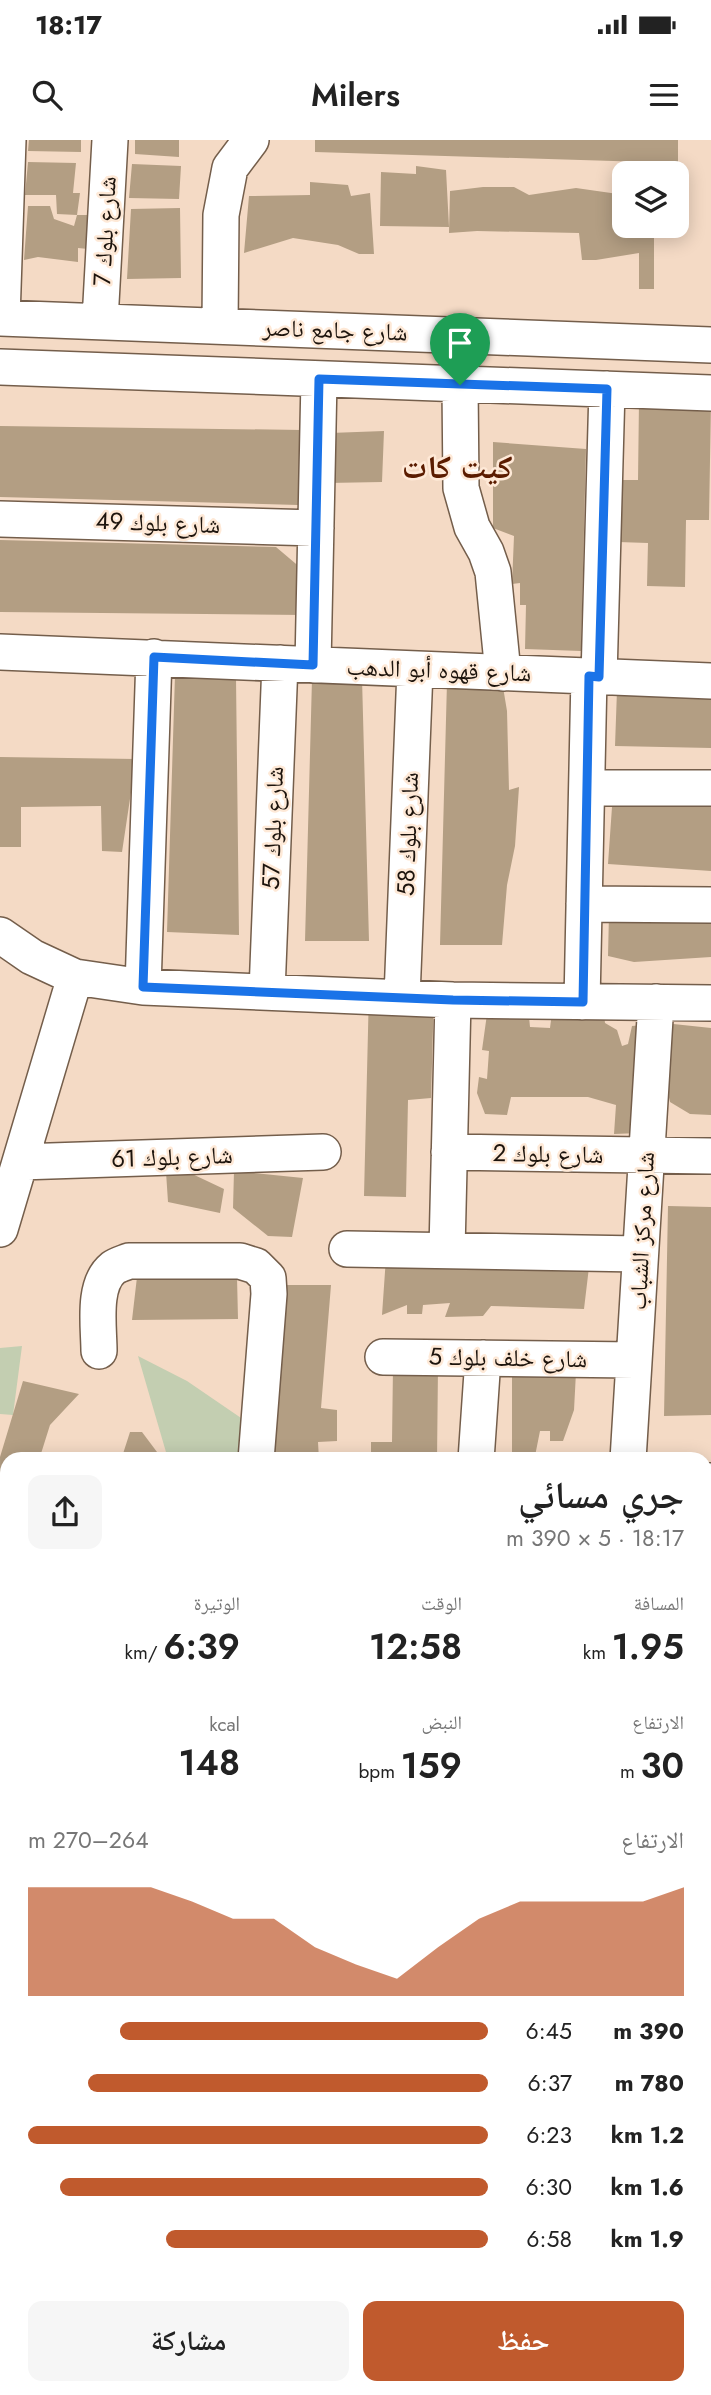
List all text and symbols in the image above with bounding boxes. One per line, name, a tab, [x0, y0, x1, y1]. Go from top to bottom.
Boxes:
text: 18:17	[35, 6, 102, 44]
text: Milers	[311, 72, 400, 118]
icon: search	[28, 76, 66, 114]
icon: menu	[645, 76, 683, 114]
map controls	[612, 161, 689, 238]
button: layers	[612, 161, 689, 238]
street label: شارع بلوك 7	[84, 175, 125, 287]
street label: شارع جامع ناصر	[261, 309, 408, 350]
pin	[430, 313, 490, 385]
icon: arrive	[441, 324, 479, 362]
district label: كيت كات	[402, 444, 512, 490]
street label: شارع بلوك 49	[95, 503, 221, 542]
street label: شارع قهوه أبو الدهب	[346, 649, 532, 690]
street label: شارع بلوك 57	[253, 766, 292, 890]
street label: شارع بلوك 58	[388, 772, 427, 896]
street label: شارع بلوك 2	[492, 1135, 604, 1172]
street label: شارع بلوك 61	[111, 1137, 233, 1176]
street label: شارع مركز الشباب	[620, 1151, 663, 1311]
street label: شارع خلف بلوك 5	[428, 1339, 588, 1376]
text: جري مسائي	[518, 1467, 684, 1522]
button: share	[28, 1475, 102, 1549]
text: 18:17 · 5 × 390 m	[506, 1521, 684, 1555]
text: الوتيرة	[194, 1590, 240, 1617]
text: الوقت	[421, 1590, 462, 1617]
text: المسافة	[634, 1590, 684, 1617]
text: 6:39	[163, 1622, 240, 1672]
text: 12:58	[369, 1622, 462, 1672]
text: 1.95	[612, 1622, 684, 1672]
text: /km	[125, 1639, 163, 1666]
text: km	[583, 1639, 612, 1666]
text: النبض	[421, 1709, 462, 1736]
text: الارتفاع	[632, 1709, 684, 1736]
text: kcal	[209, 1711, 240, 1738]
text: 148	[179, 1738, 240, 1788]
text: 159	[401, 1741, 462, 1791]
text: 30	[641, 1741, 684, 1791]
text: bpm	[359, 1758, 401, 1785]
text: m	[620, 1758, 641, 1785]
text: 264–270 m	[28, 1823, 149, 1857]
text: الارتفاع	[621, 1823, 684, 1857]
text: 6:45	[525, 2014, 572, 2048]
text: 390 m	[613, 2014, 684, 2048]
text: 6:37	[528, 2066, 572, 2100]
text: 780 m	[615, 2066, 684, 2100]
text: 6:23	[526, 2118, 572, 2152]
text: 1.2 km	[611, 2118, 684, 2152]
text: 6:30	[525, 2170, 572, 2204]
text: 1.6 km	[610, 2170, 684, 2204]
text: 6:58	[526, 2222, 572, 2256]
text: 1.9 km	[610, 2222, 684, 2256]
button: مشاركة	[28, 2301, 349, 2381]
button: حفظ	[363, 2301, 684, 2381]

